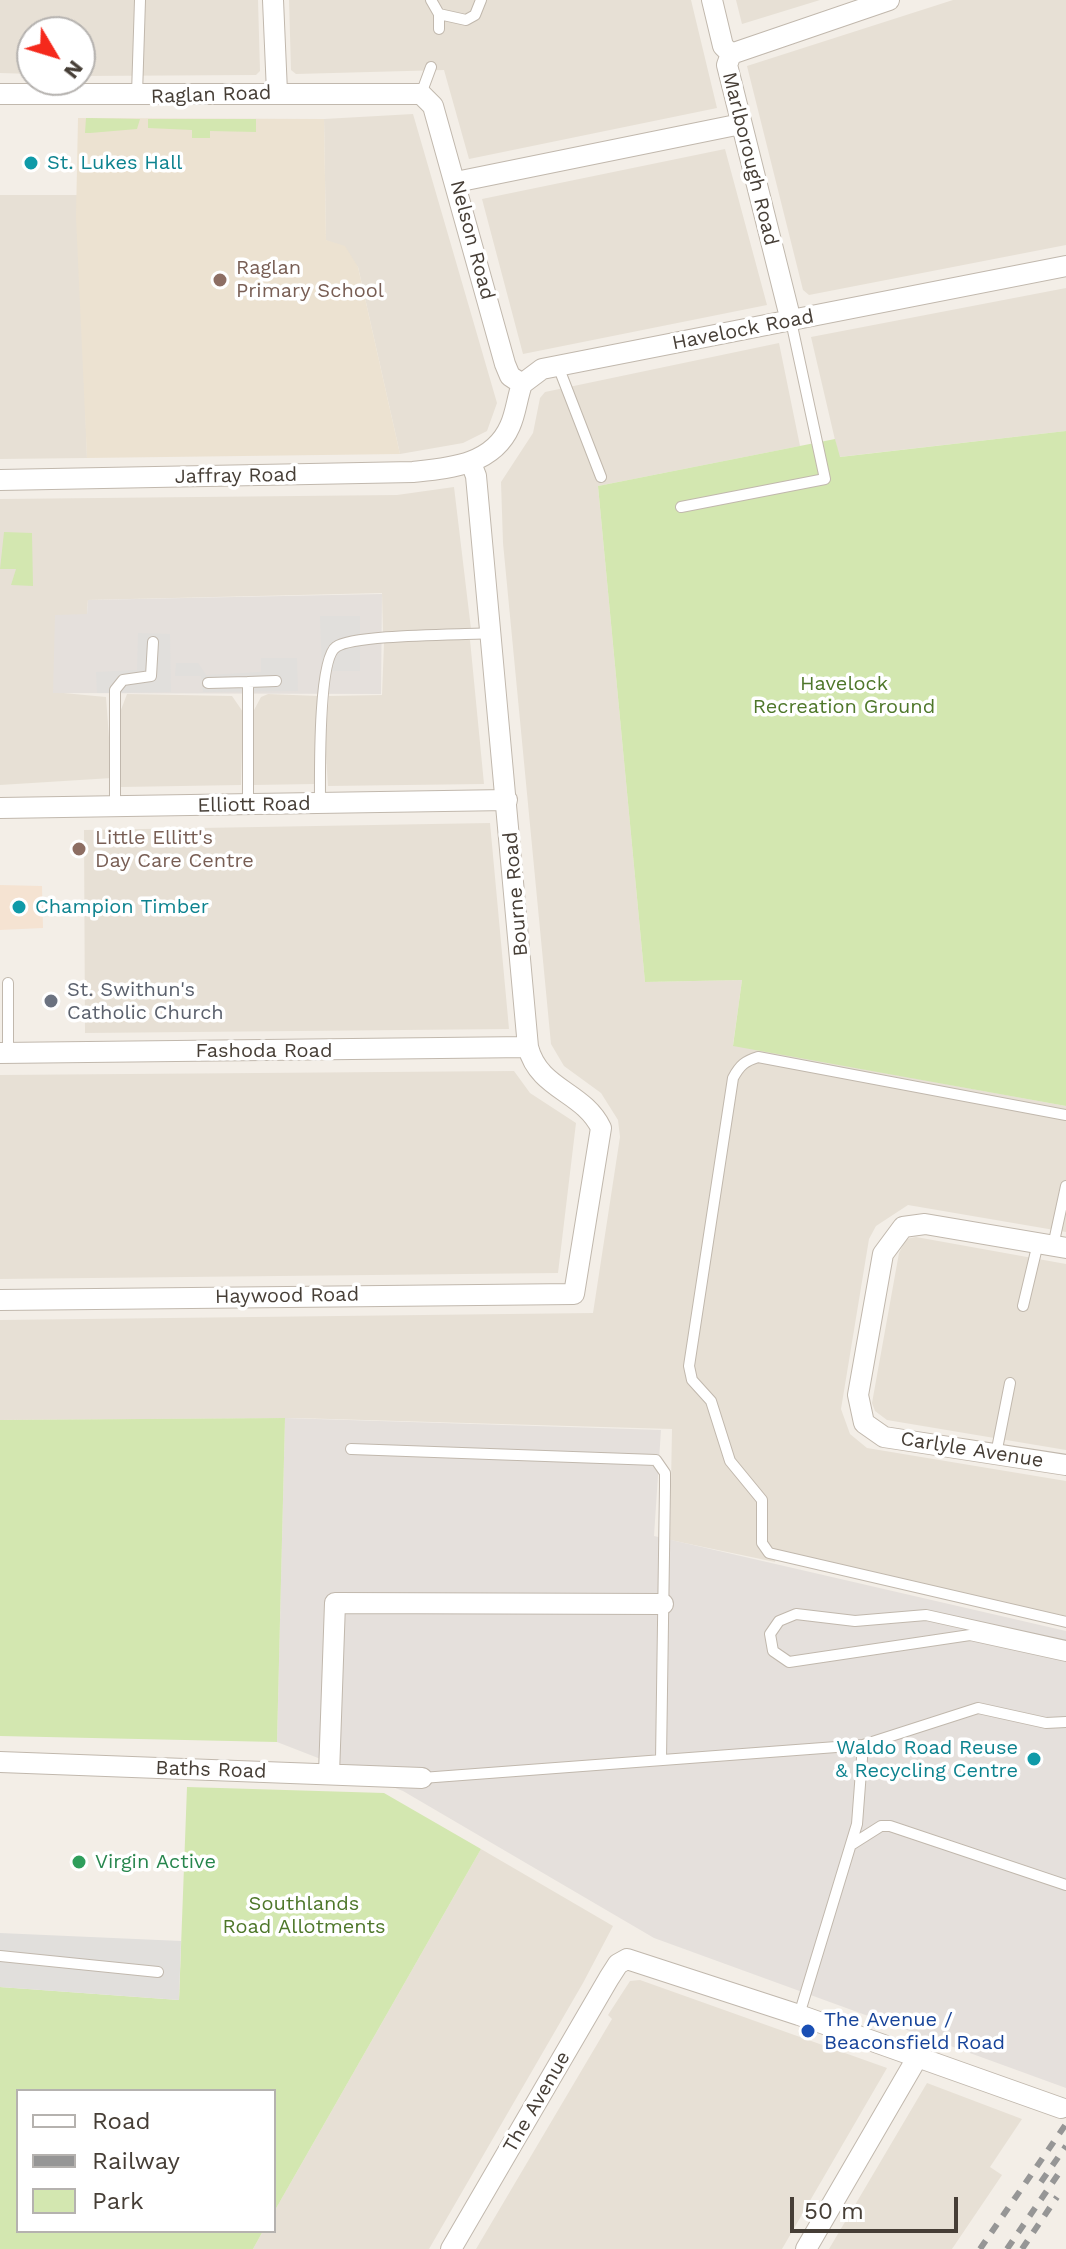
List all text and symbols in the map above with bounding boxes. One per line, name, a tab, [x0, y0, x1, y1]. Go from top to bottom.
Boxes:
north arrow	[16, 16, 96, 96]
text: N	[59, 56, 89, 84]
street label: Marlborough Road	[717, 70, 783, 248]
street label: Raglan Road	[150, 81, 272, 109]
place label: St. Lukes Hall	[47, 151, 182, 175]
marker: St. Lukes Hall	[22, 154, 40, 172]
street label: Nelson Road	[445, 178, 499, 302]
place label: Raglan Primary School	[236, 256, 384, 303]
marker: Raglan Primary School	[211, 271, 229, 289]
street label: Havelock Road	[670, 305, 816, 355]
street label: Jaffray Road	[175, 463, 297, 489]
park label: Havelock Recreation Ground	[753, 672, 935, 719]
street label: Elliott Road	[197, 792, 311, 818]
place label: Little Ellitt's Day Care Centre	[95, 826, 254, 873]
street label: Bourne Road	[499, 831, 533, 957]
marker: Little Ellitt's Day Care Centre	[70, 840, 88, 858]
place label: Champion Timber	[35, 895, 209, 919]
marker: Champion Timber	[10, 898, 28, 916]
place label: St. Swithun's Catholic Church	[67, 978, 224, 1025]
marker: St. Swithun's Catholic Church	[42, 992, 60, 1010]
street label: Fashoda Road	[196, 1039, 332, 1063]
street label: Haywood Road	[215, 1283, 359, 1309]
street label: Carlyle Avenue	[899, 1427, 1045, 1473]
place label: Waldo Road Reuse & Recycling Centre	[835, 1736, 1018, 1783]
marker: Waldo Road Reuse & Recycling Centre	[1025, 1750, 1043, 1768]
street label: Baths Road	[155, 1756, 267, 1784]
place label: Virgin Active	[95, 1850, 216, 1874]
marker: Virgin Active	[70, 1853, 88, 1871]
park label: Southlands Road Allotments	[222, 1892, 386, 1939]
place label: The Avenue / Beaconsfield Road	[824, 2008, 1005, 2055]
marker: The Avenue / Beaconsfield Road	[799, 2022, 817, 2040]
street label: The Avenue	[498, 2047, 576, 2157]
legend	[16, 2089, 276, 2233]
text: Road	[92, 2107, 151, 2135]
text: Railway	[92, 2147, 180, 2175]
scale bar	[794, 2181, 962, 2231]
text: Park	[92, 2187, 144, 2215]
text: 50 m	[804, 2197, 864, 2225]

